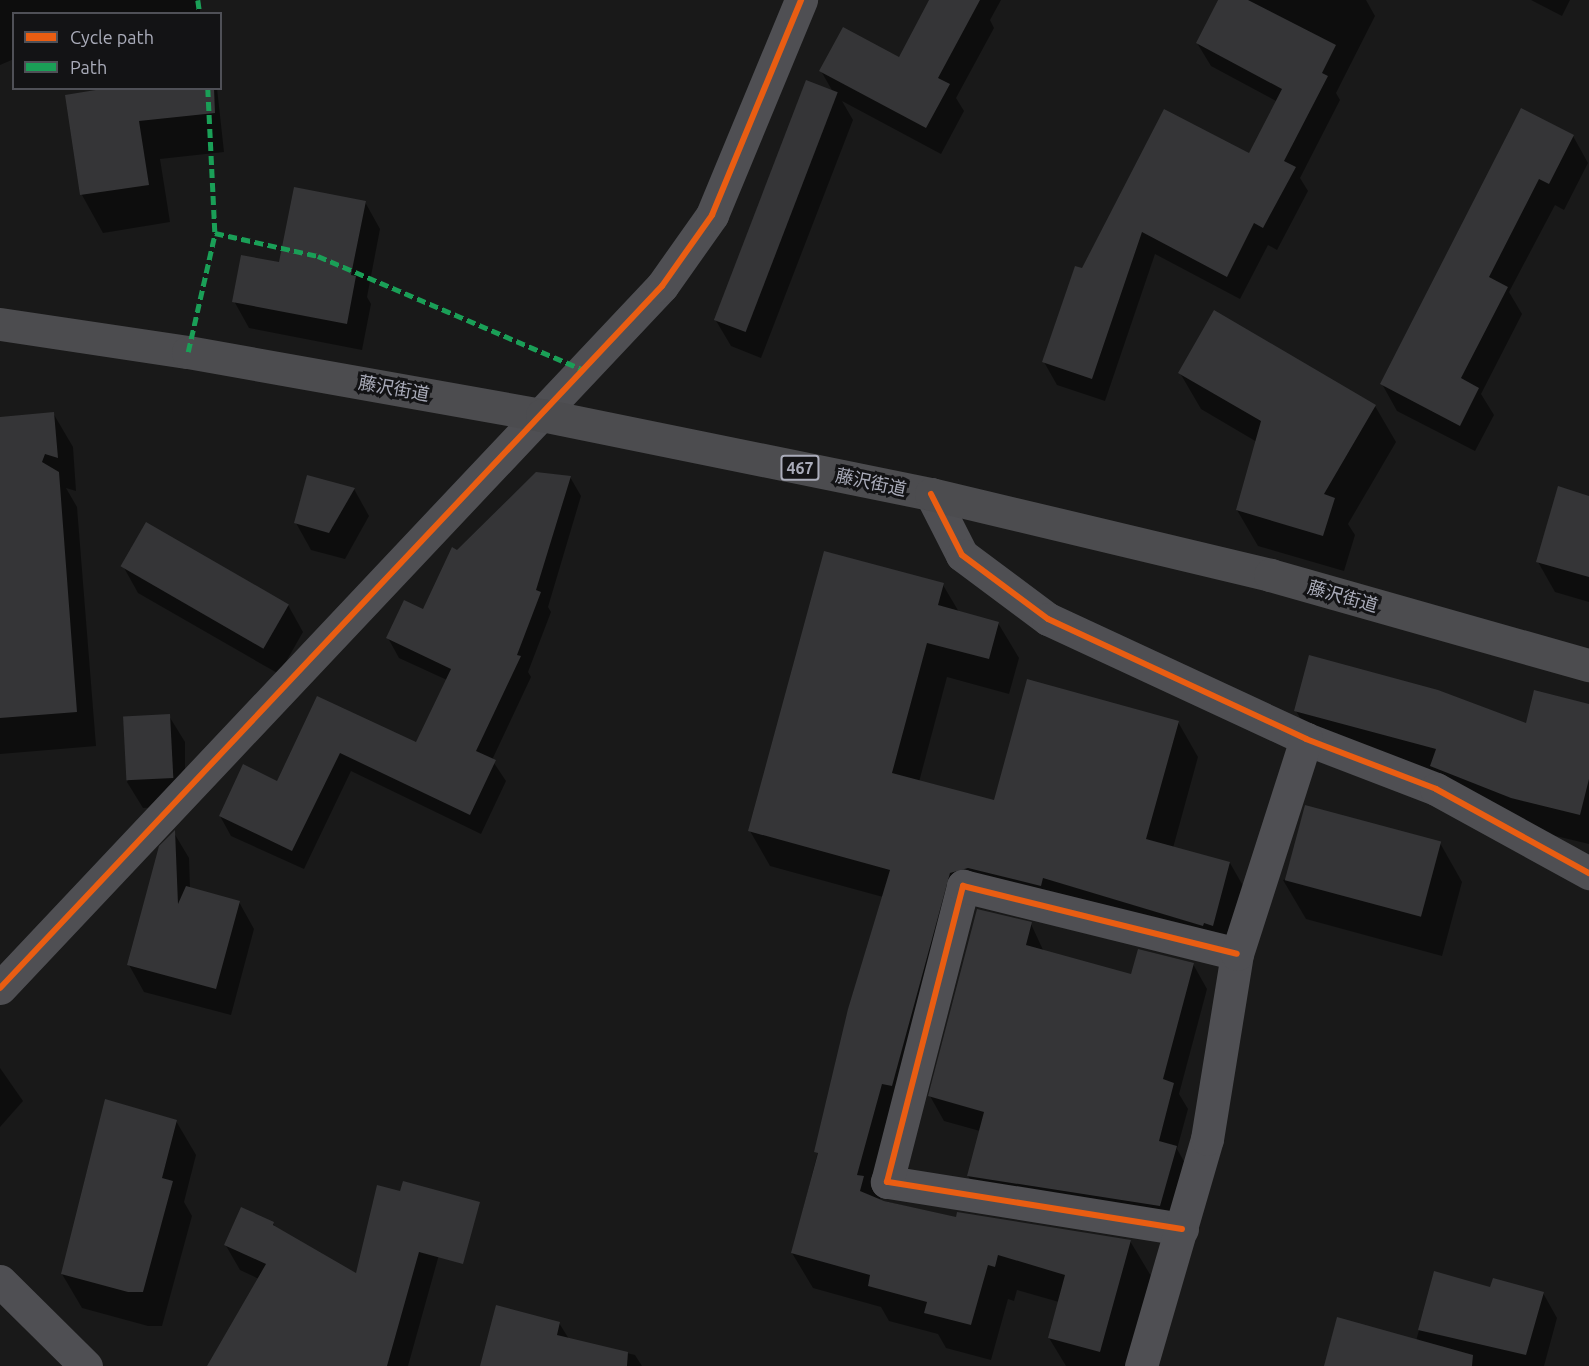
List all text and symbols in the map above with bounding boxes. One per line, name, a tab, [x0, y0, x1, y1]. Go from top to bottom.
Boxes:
legend	[12, 12, 222, 90]
text: Cycle path	[70, 27, 154, 47]
text: Path	[70, 57, 107, 77]
street label: 藤沢街道	[357, 371, 431, 405]
road number: 467	[779, 455, 821, 481]
street label: 藤沢街道	[834, 464, 908, 500]
street label: 藤沢街道	[1305, 576, 1381, 616]

